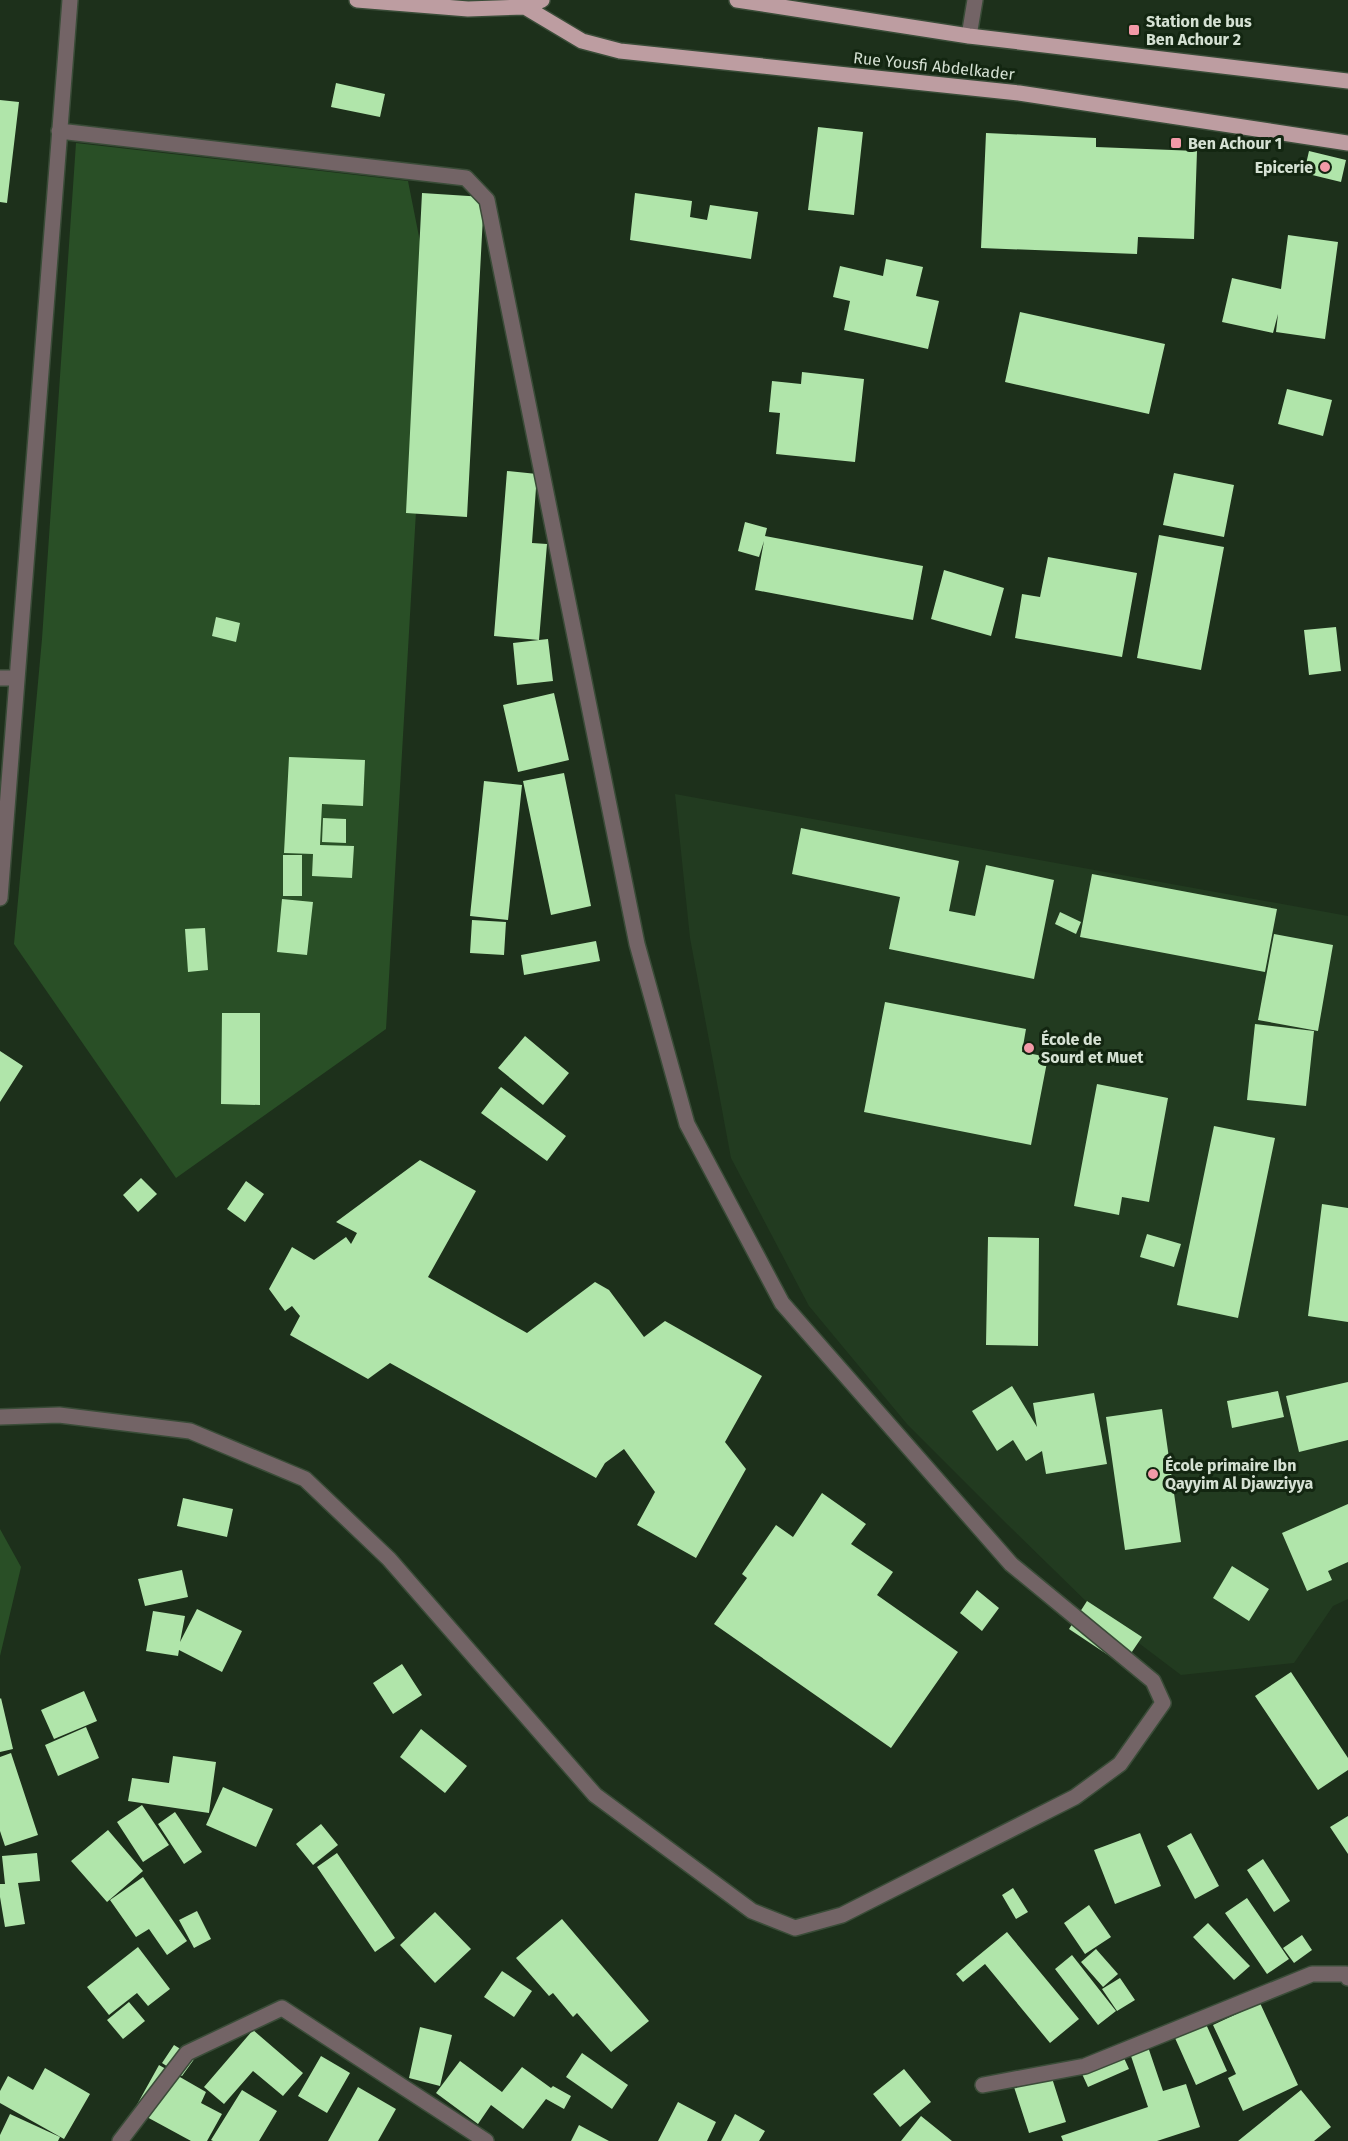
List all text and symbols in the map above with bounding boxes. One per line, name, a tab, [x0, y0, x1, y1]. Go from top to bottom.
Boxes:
place label: Station de bus Ben Achour 2	[1146, 12, 1252, 49]
marker: Station de bus Ben Achour 2	[1127, 23, 1141, 37]
street label: Rue Yousfi Abdelkader	[852, 48, 1016, 84]
place label: Ben Achour 1	[1188, 134, 1282, 153]
marker: Ben Achour 1	[1169, 136, 1183, 150]
place label: Epicerie	[1255, 158, 1313, 177]
marker: Epicerie	[1318, 160, 1332, 174]
place label: École de Sourd et Muet	[1041, 1029, 1144, 1067]
marker: École de Sourd et Muet	[1022, 1041, 1036, 1055]
place label: École primaire Ibn Qayyim Al Djawziyya	[1165, 1455, 1313, 1493]
marker: École primaire Ibn Qayyim Al Djawziyya	[1146, 1467, 1160, 1481]

